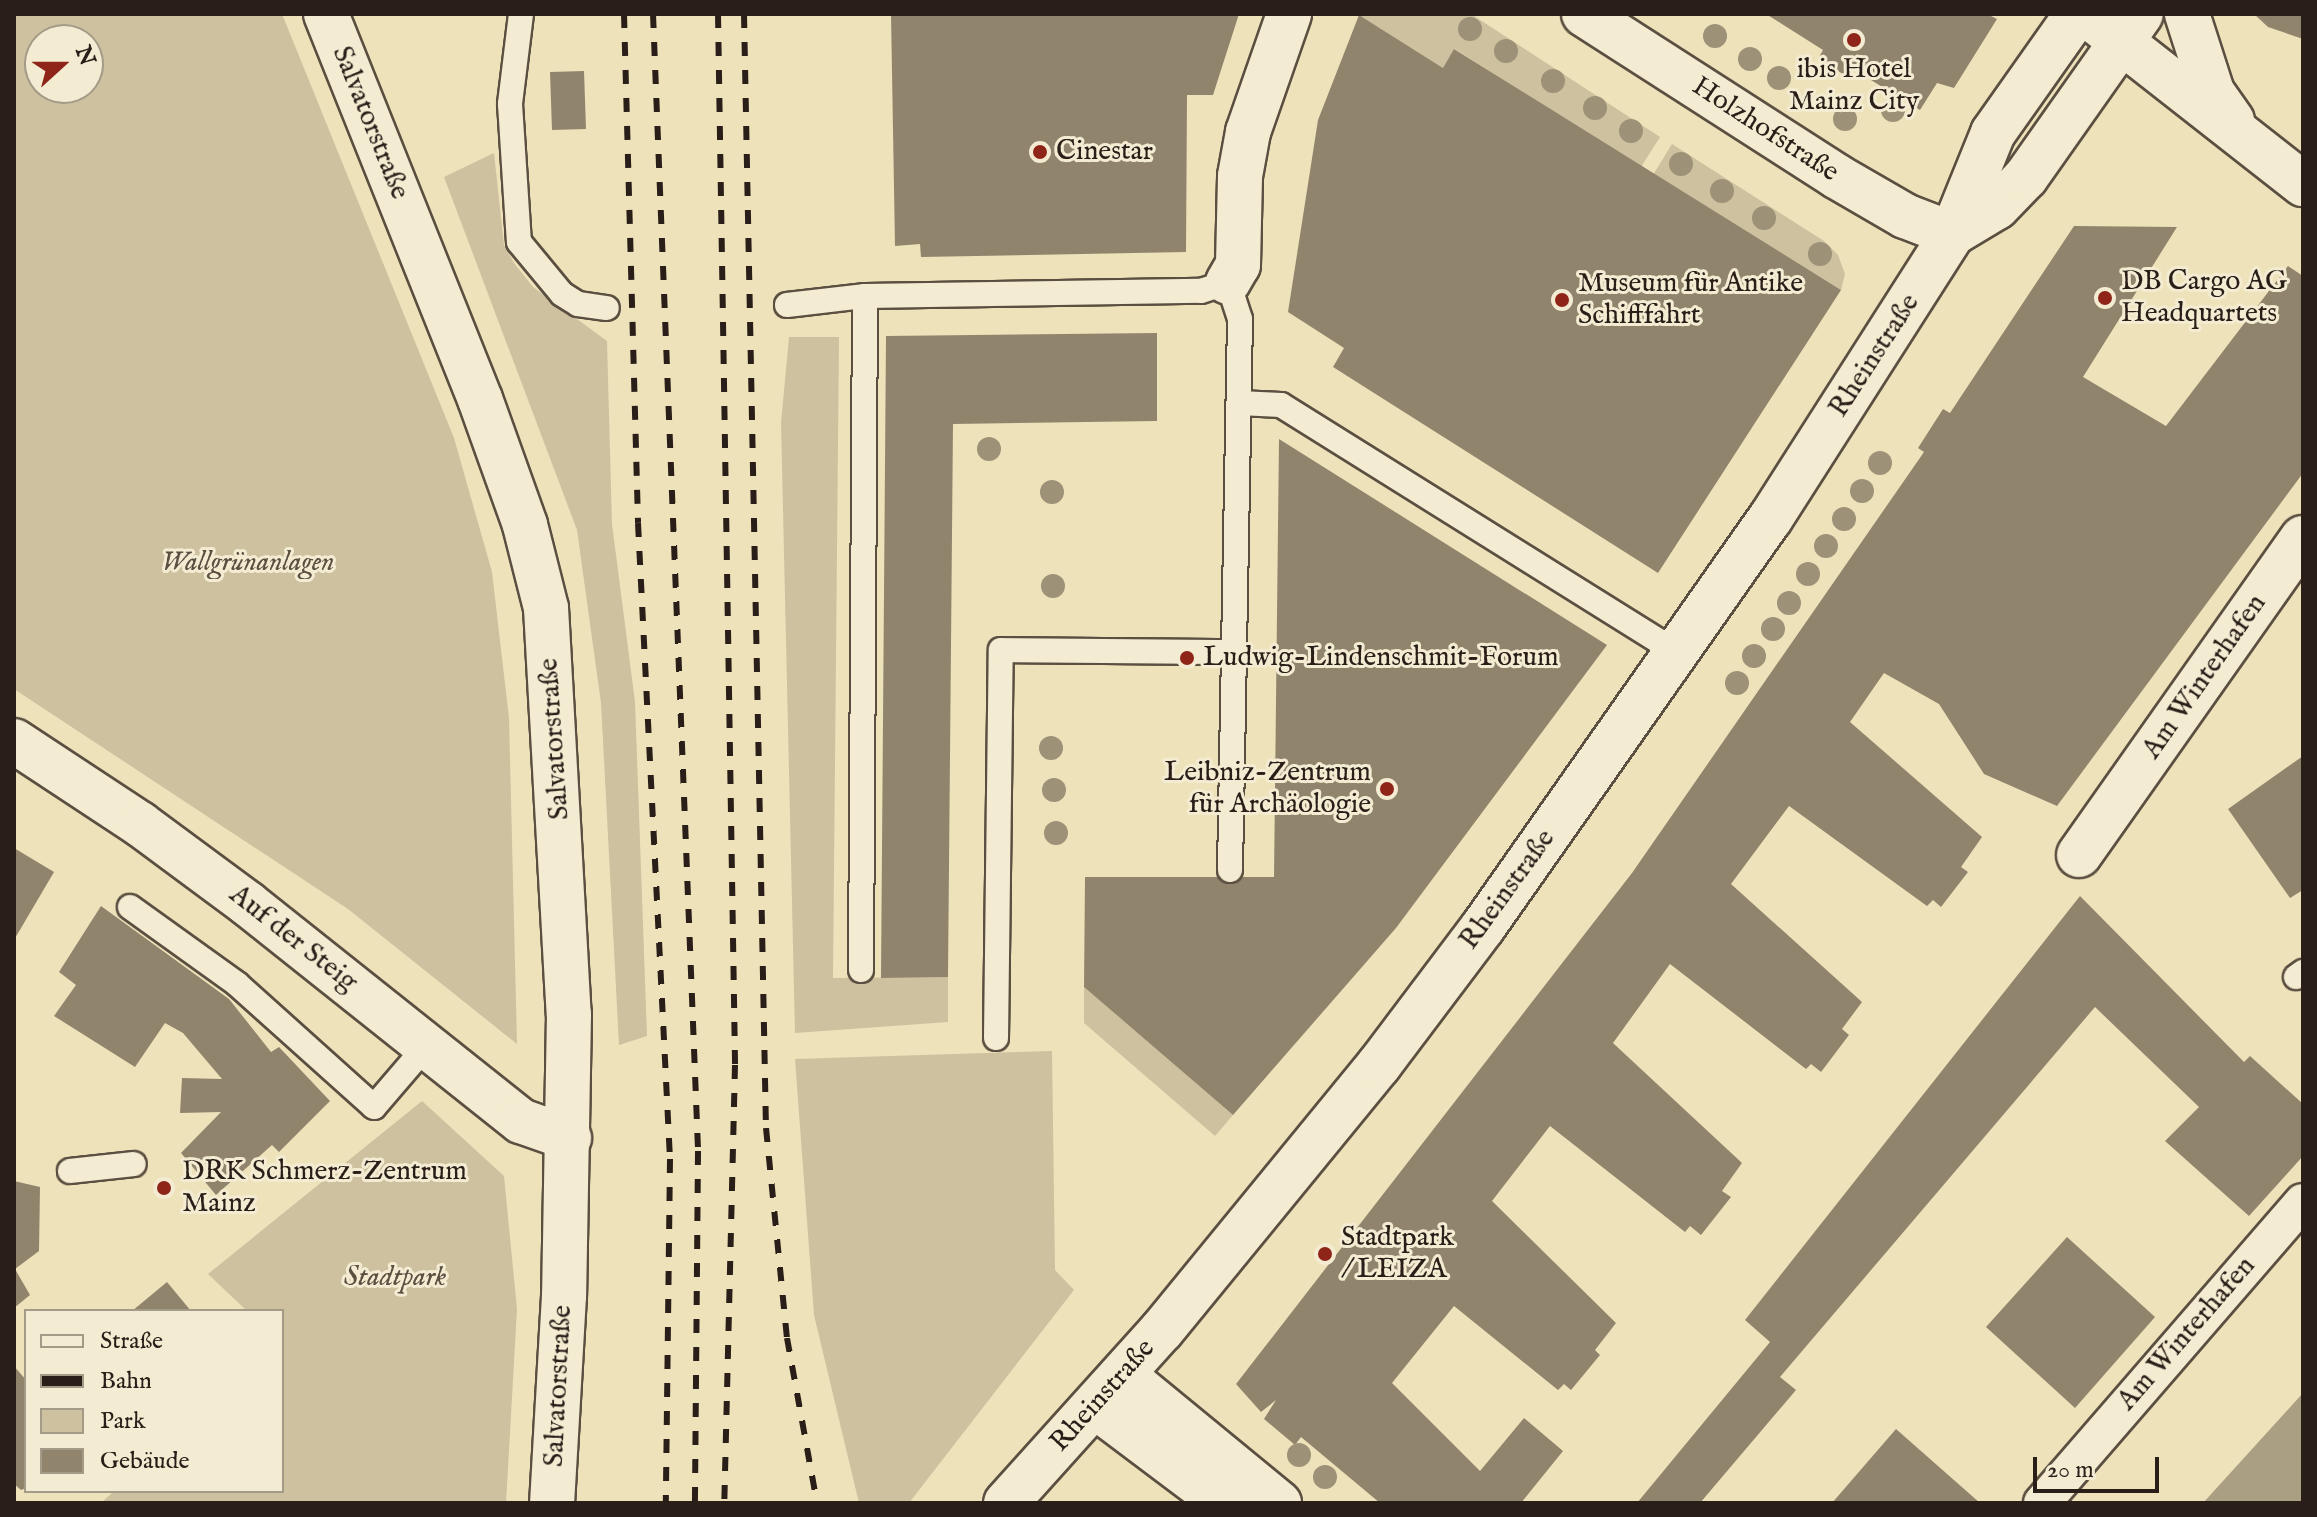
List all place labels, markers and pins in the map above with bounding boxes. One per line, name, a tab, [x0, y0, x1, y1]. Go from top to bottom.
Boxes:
marker: ibis Hotel Mainz City	[1845, 31, 1863, 49]
place label: ibis Hotel Mainz City	[1789, 53, 1919, 119]
place label: Cinestar	[1056, 135, 1153, 169]
marker: Cinestar	[1031, 143, 1049, 161]
place label: DB Cargo AG Headquartets	[2121, 265, 2287, 331]
place label: Museum für Antike Schifffahrt	[1578, 267, 1803, 333]
marker: DB Cargo AG Headquartets	[2096, 289, 2114, 307]
marker: Museum für Antike Schifffahrt	[1553, 291, 1571, 309]
place label: Ludwig-Lindenschmit-Forum	[1203, 641, 1559, 675]
marker: Ludwig-Lindenschmit-Forum	[1178, 649, 1196, 667]
place label: Leibniz-Zentrum für Archäologie	[1164, 756, 1371, 822]
marker: Leibniz-Zentrum für Archäologie	[1378, 780, 1396, 798]
place label: DRK Schmerz-Zentrum Mainz	[182, 1155, 467, 1221]
marker: DRK Schmerz-Zentrum Mainz	[153, 1177, 175, 1199]
place label: Stadtpark / LEIZA	[1341, 1221, 1454, 1287]
marker: Stadtpark / LEIZA	[1316, 1245, 1334, 1263]

